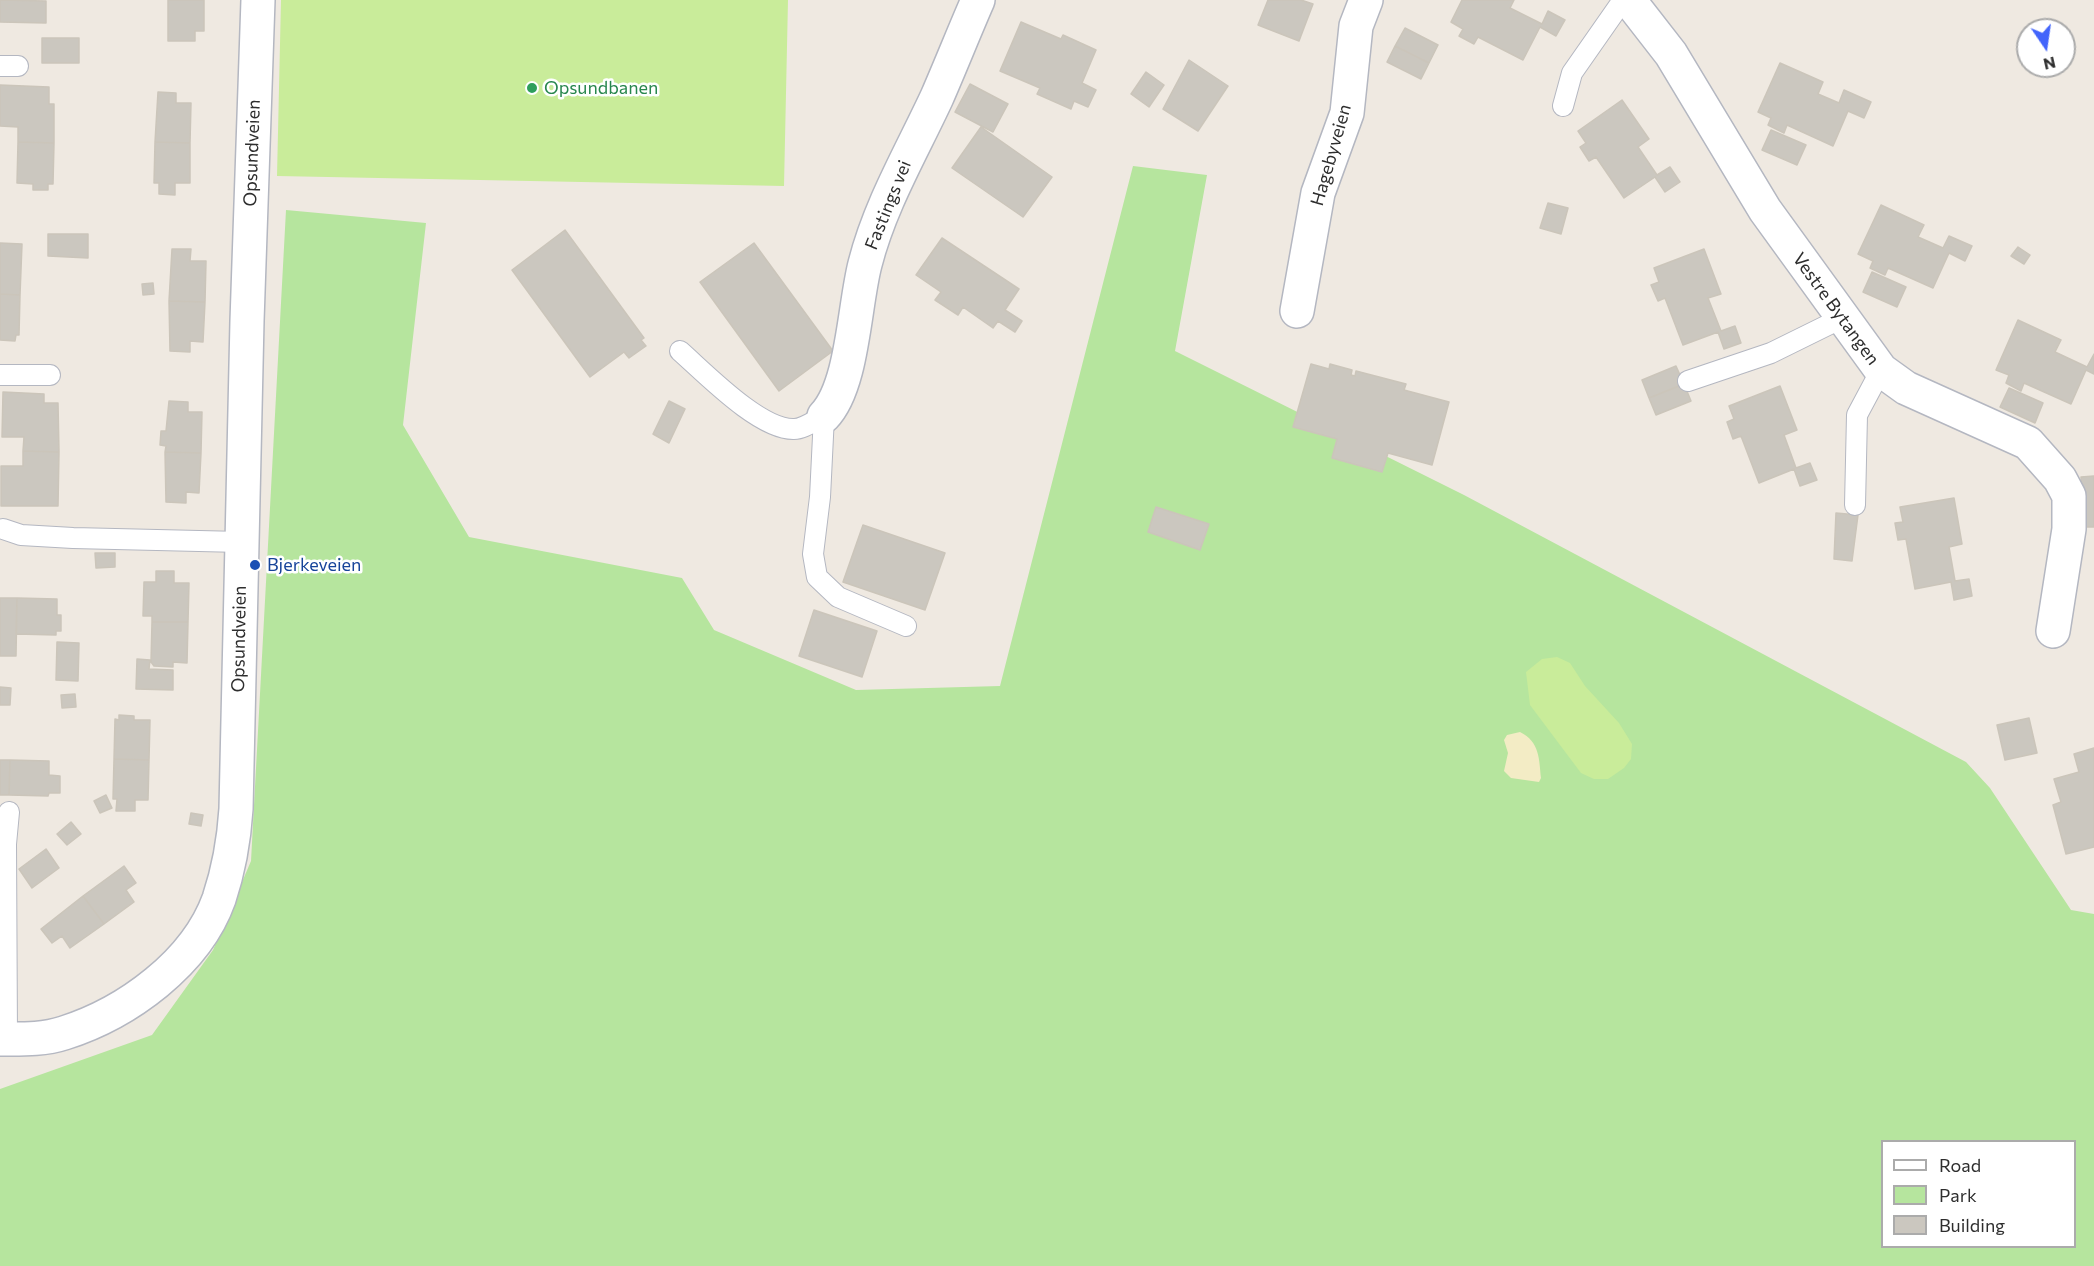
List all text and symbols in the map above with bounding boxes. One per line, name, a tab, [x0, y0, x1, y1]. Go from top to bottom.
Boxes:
north arrow	[2016, 18, 2076, 78]
text: N	[2042, 53, 2058, 75]
place label: Opsundbanen	[544, 77, 658, 99]
marker: Opsundbanen	[525, 81, 539, 95]
street label: Opsundveien	[239, 99, 265, 207]
street label: Hagebyveien	[1306, 102, 1356, 208]
street label: Fastings vei	[860, 157, 916, 253]
street label: Vestre Bytangen	[1788, 249, 1884, 369]
place label: Bjerkeveien	[267, 554, 361, 576]
marker: Bjerkeveien	[248, 558, 262, 572]
street label: Opsundveien	[227, 585, 251, 693]
legend	[1881, 1140, 2076, 1248]
text: Road	[1939, 1154, 1981, 1176]
text: Park	[1939, 1184, 1977, 1206]
text: Building	[1939, 1214, 2005, 1236]

